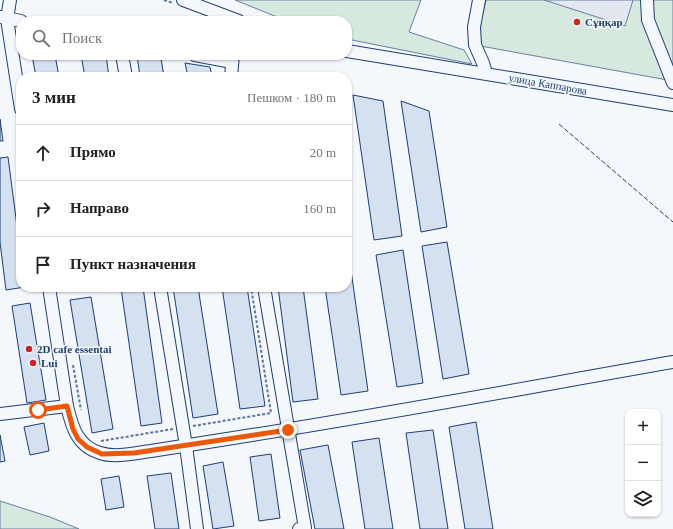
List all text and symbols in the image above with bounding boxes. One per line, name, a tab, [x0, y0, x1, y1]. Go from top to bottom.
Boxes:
search box	[16, 16, 352, 60]
place label: Сұңқар	[585, 16, 623, 28]
marker: Сұңқар	[572, 17, 582, 27]
icon: search	[30, 27, 52, 49]
text: Поиск	[62, 30, 102, 46]
street label: улица Каппарова	[508, 71, 588, 97]
text: 3 мин	[32, 88, 76, 107]
text: Пешком · 180 m	[247, 90, 336, 105]
icon: ahead	[32, 142, 54, 164]
text: Прямо	[70, 144, 116, 160]
text: 20 m	[310, 145, 336, 160]
icon: right	[32, 198, 54, 220]
text: Направо	[70, 200, 129, 216]
text: 160 m	[303, 201, 336, 216]
icon: arrive	[32, 254, 54, 276]
text: Пункт назначения	[70, 256, 196, 272]
place label: 2D cafe essentai	[37, 343, 112, 355]
marker: 2D cafe essentai	[24, 344, 34, 354]
place label: Lui	[41, 357, 58, 369]
marker: Lui	[28, 358, 38, 368]
route start	[29, 401, 47, 419]
map controls	[625, 409, 661, 517]
button: +	[625, 409, 661, 445]
route end	[279, 421, 297, 439]
button: −	[625, 445, 661, 481]
button: layers	[625, 481, 661, 517]

